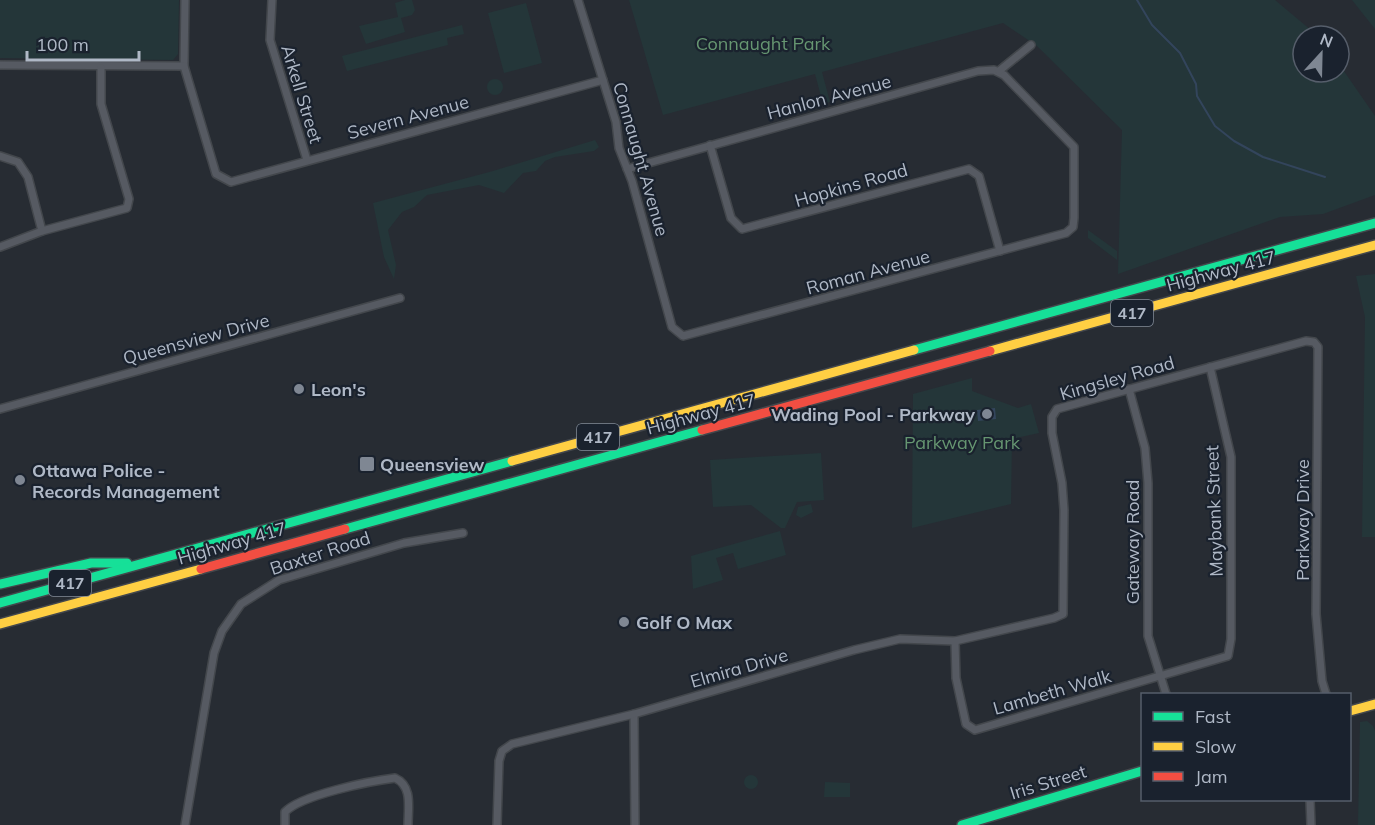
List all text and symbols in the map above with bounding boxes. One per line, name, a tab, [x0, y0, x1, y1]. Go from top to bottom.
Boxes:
scale bar	[27, 24, 140, 62]
north arrow	[1291, 24, 1351, 84]
text: N	[1317, 29, 1336, 52]
park label: Connaught Park	[696, 32, 831, 55]
text: 100 m	[36, 33, 89, 56]
street label: Arkell Street	[276, 42, 328, 146]
street label: Hanlon Avenue	[764, 69, 894, 125]
street label: Connaught Avenue	[608, 79, 674, 239]
street label: Severn Avenue	[345, 90, 471, 144]
street label: Hopkins Road	[792, 158, 910, 212]
street label: Roman Avenue	[804, 244, 932, 300]
street label: Highway 417	[1164, 245, 1278, 297]
road number: 417	[1111, 300, 1153, 326]
street label: Queensview Drive	[120, 308, 272, 370]
street label: Kingsley Road	[1057, 351, 1177, 405]
place label: Leon's	[311, 378, 366, 401]
marker: Leon's	[292, 382, 306, 396]
street label: Highway 417	[644, 388, 758, 440]
place label: Wading Pool - Parkway	[771, 403, 975, 426]
marker: Wading Pool - Parkway	[980, 407, 994, 421]
road number: 417	[577, 424, 619, 450]
park label: Parkway Park	[904, 431, 1021, 454]
street label: Maybank Street	[1200, 445, 1228, 577]
place label: Queensview	[380, 453, 485, 476]
marker: Queensview	[358, 455, 376, 473]
place label: Ottawa Police - Records Management	[32, 459, 220, 503]
street label: Parkway Drive	[1291, 459, 1314, 581]
marker: Ottawa Police - Records Management	[13, 473, 27, 487]
street label: Gateway Road	[1121, 480, 1144, 604]
street label: Highway 417	[175, 516, 289, 570]
street label: Baxter Road	[267, 526, 373, 580]
road number: 417	[49, 570, 91, 596]
place label: Golf O Max	[636, 611, 733, 634]
marker: Golf O Max	[617, 615, 631, 629]
street label: Elmira Drive	[688, 643, 790, 693]
street label: Lambeth Walk	[990, 664, 1114, 720]
legend	[1141, 693, 1351, 801]
text: Fast	[1195, 705, 1231, 728]
text: Slow	[1195, 735, 1237, 758]
street label: Iris Street	[1007, 759, 1089, 805]
text: Jam	[1195, 765, 1228, 788]

